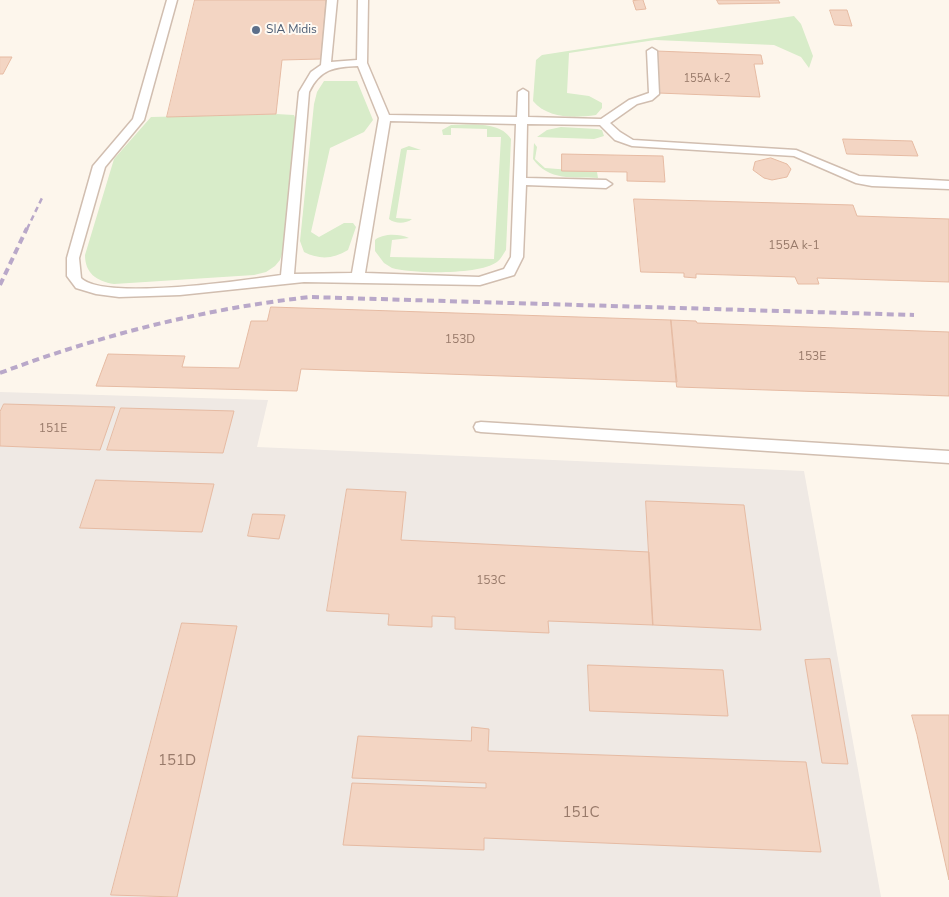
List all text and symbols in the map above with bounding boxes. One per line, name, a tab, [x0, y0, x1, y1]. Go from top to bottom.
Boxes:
place label: SIA Midis	[266, 23, 317, 37]
marker: SIA Midis	[250, 24, 262, 36]
house number: 155A k-2	[683, 72, 731, 86]
house number: 155A k-1	[768, 239, 820, 253]
house number: 153D	[445, 333, 475, 347]
house number: 153E	[798, 350, 826, 364]
house number: 151E	[39, 422, 67, 436]
house number: 153C	[476, 574, 506, 588]
house number: 151D	[158, 752, 196, 770]
house number: 151C	[562, 804, 600, 822]

